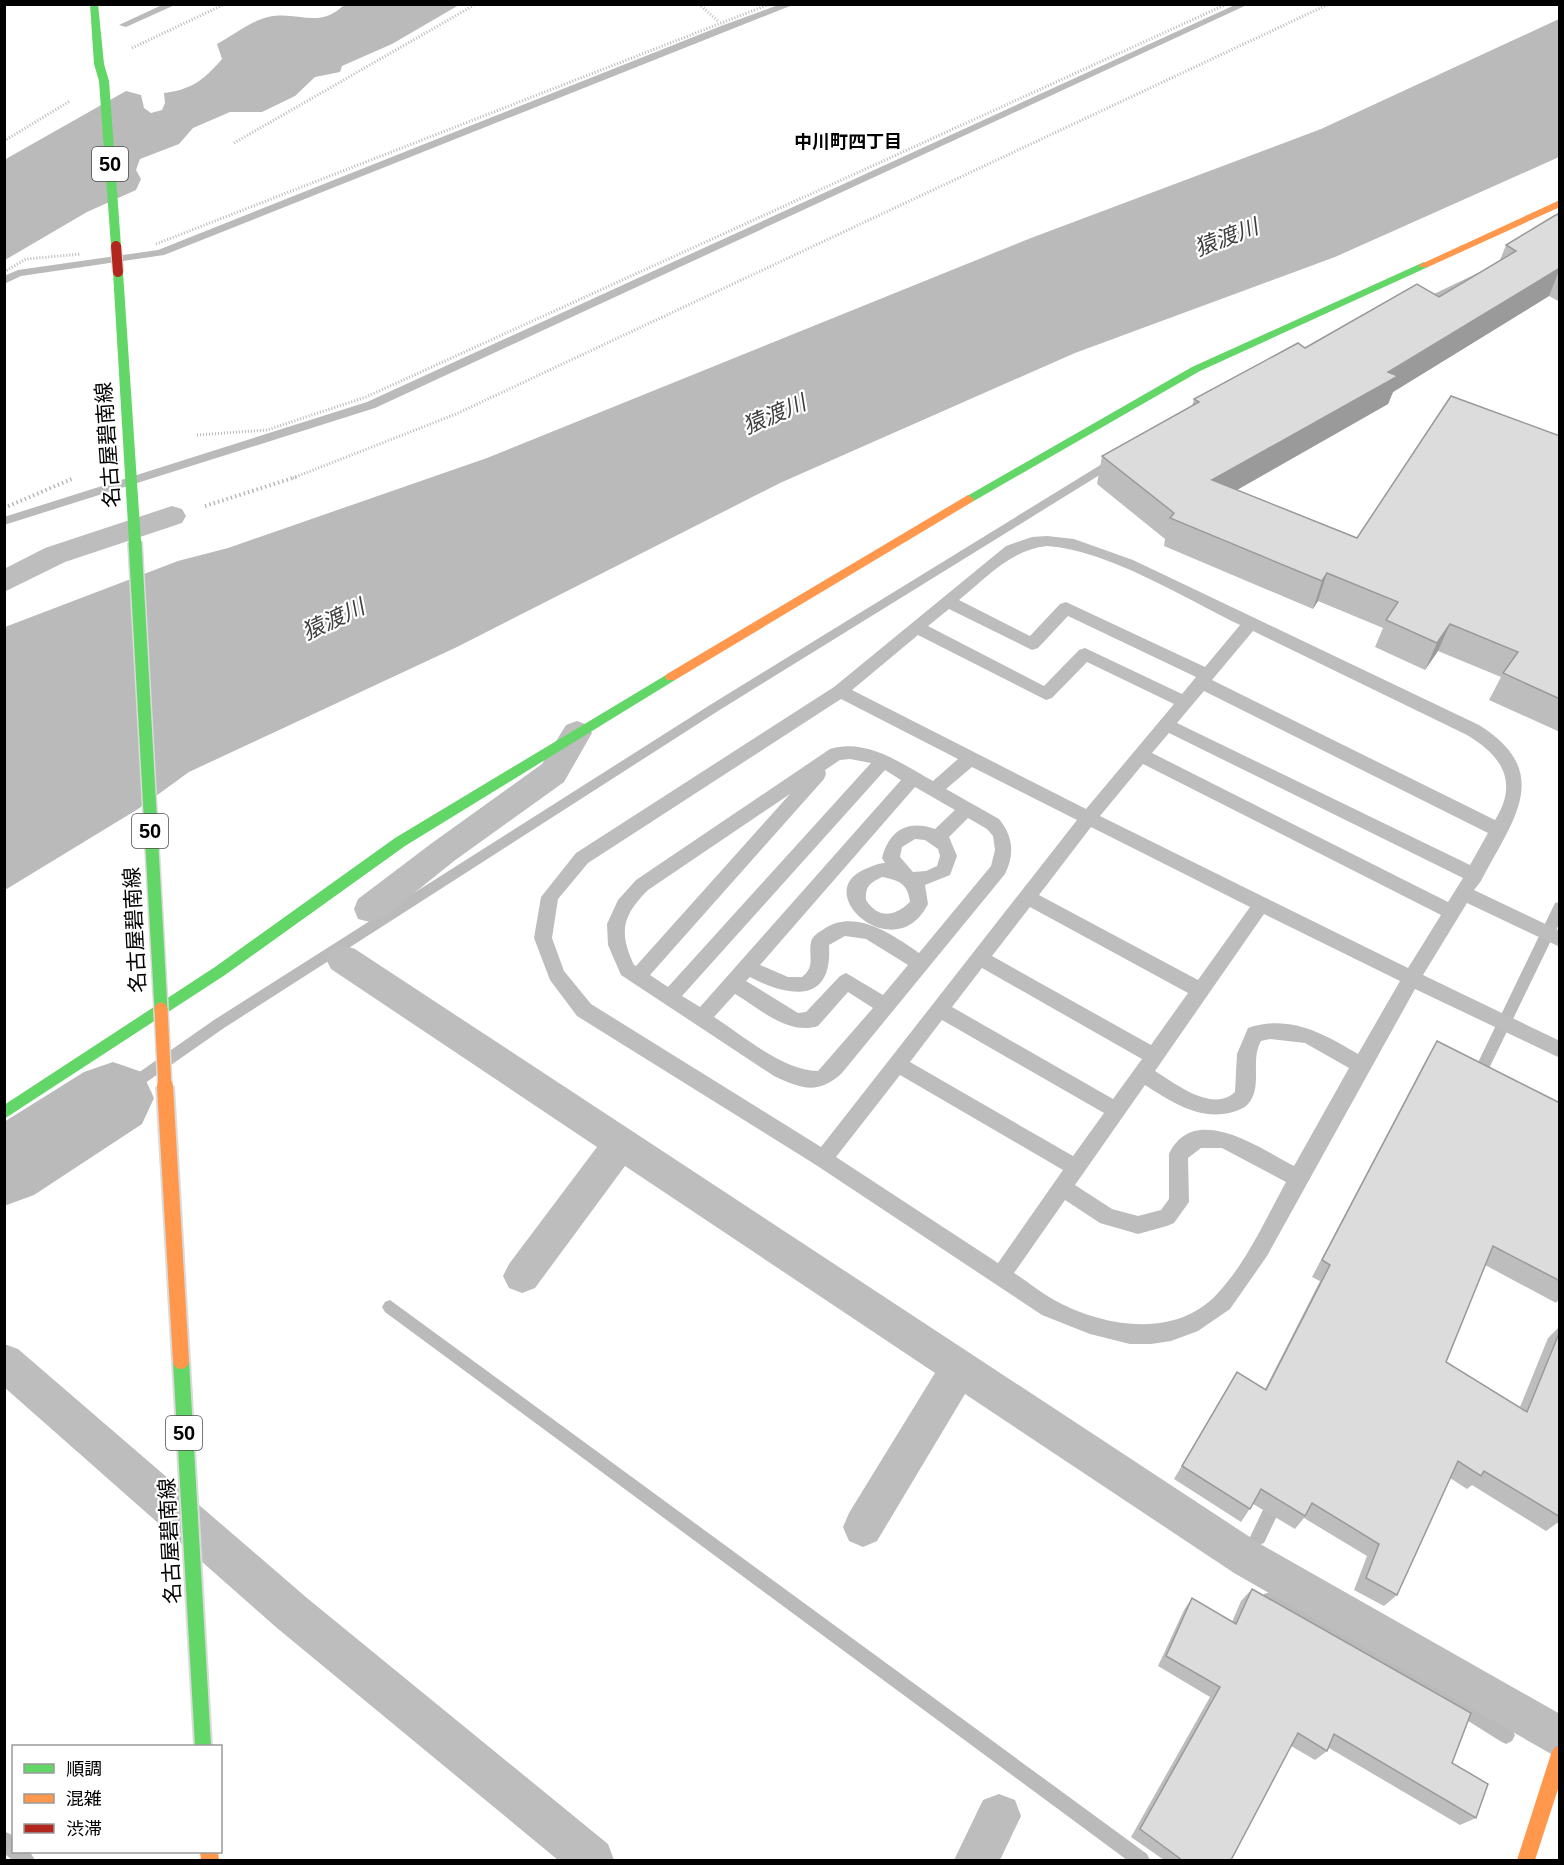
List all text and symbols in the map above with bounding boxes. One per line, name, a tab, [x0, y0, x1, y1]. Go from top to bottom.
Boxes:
district label: 中川町四丁目	[794, 132, 902, 152]
road number: 50	[92, 147, 128, 181]
water label: 猿渡川	[1191, 213, 1263, 261]
street label: 名古屋碧南線	[92, 381, 123, 509]
water label: 猿渡川	[739, 389, 811, 439]
water label: 猿渡川	[298, 593, 370, 645]
road number: 50	[132, 814, 168, 848]
street label: 名古屋碧南線	[120, 867, 149, 994]
road number: 50	[166, 1416, 202, 1450]
street label: 名古屋碧南線	[155, 1478, 184, 1605]
legend	[12, 1745, 222, 1853]
text: 順調	[66, 1759, 102, 1779]
text: 混雑	[66, 1789, 102, 1809]
text: 渋滞	[66, 1819, 102, 1839]

